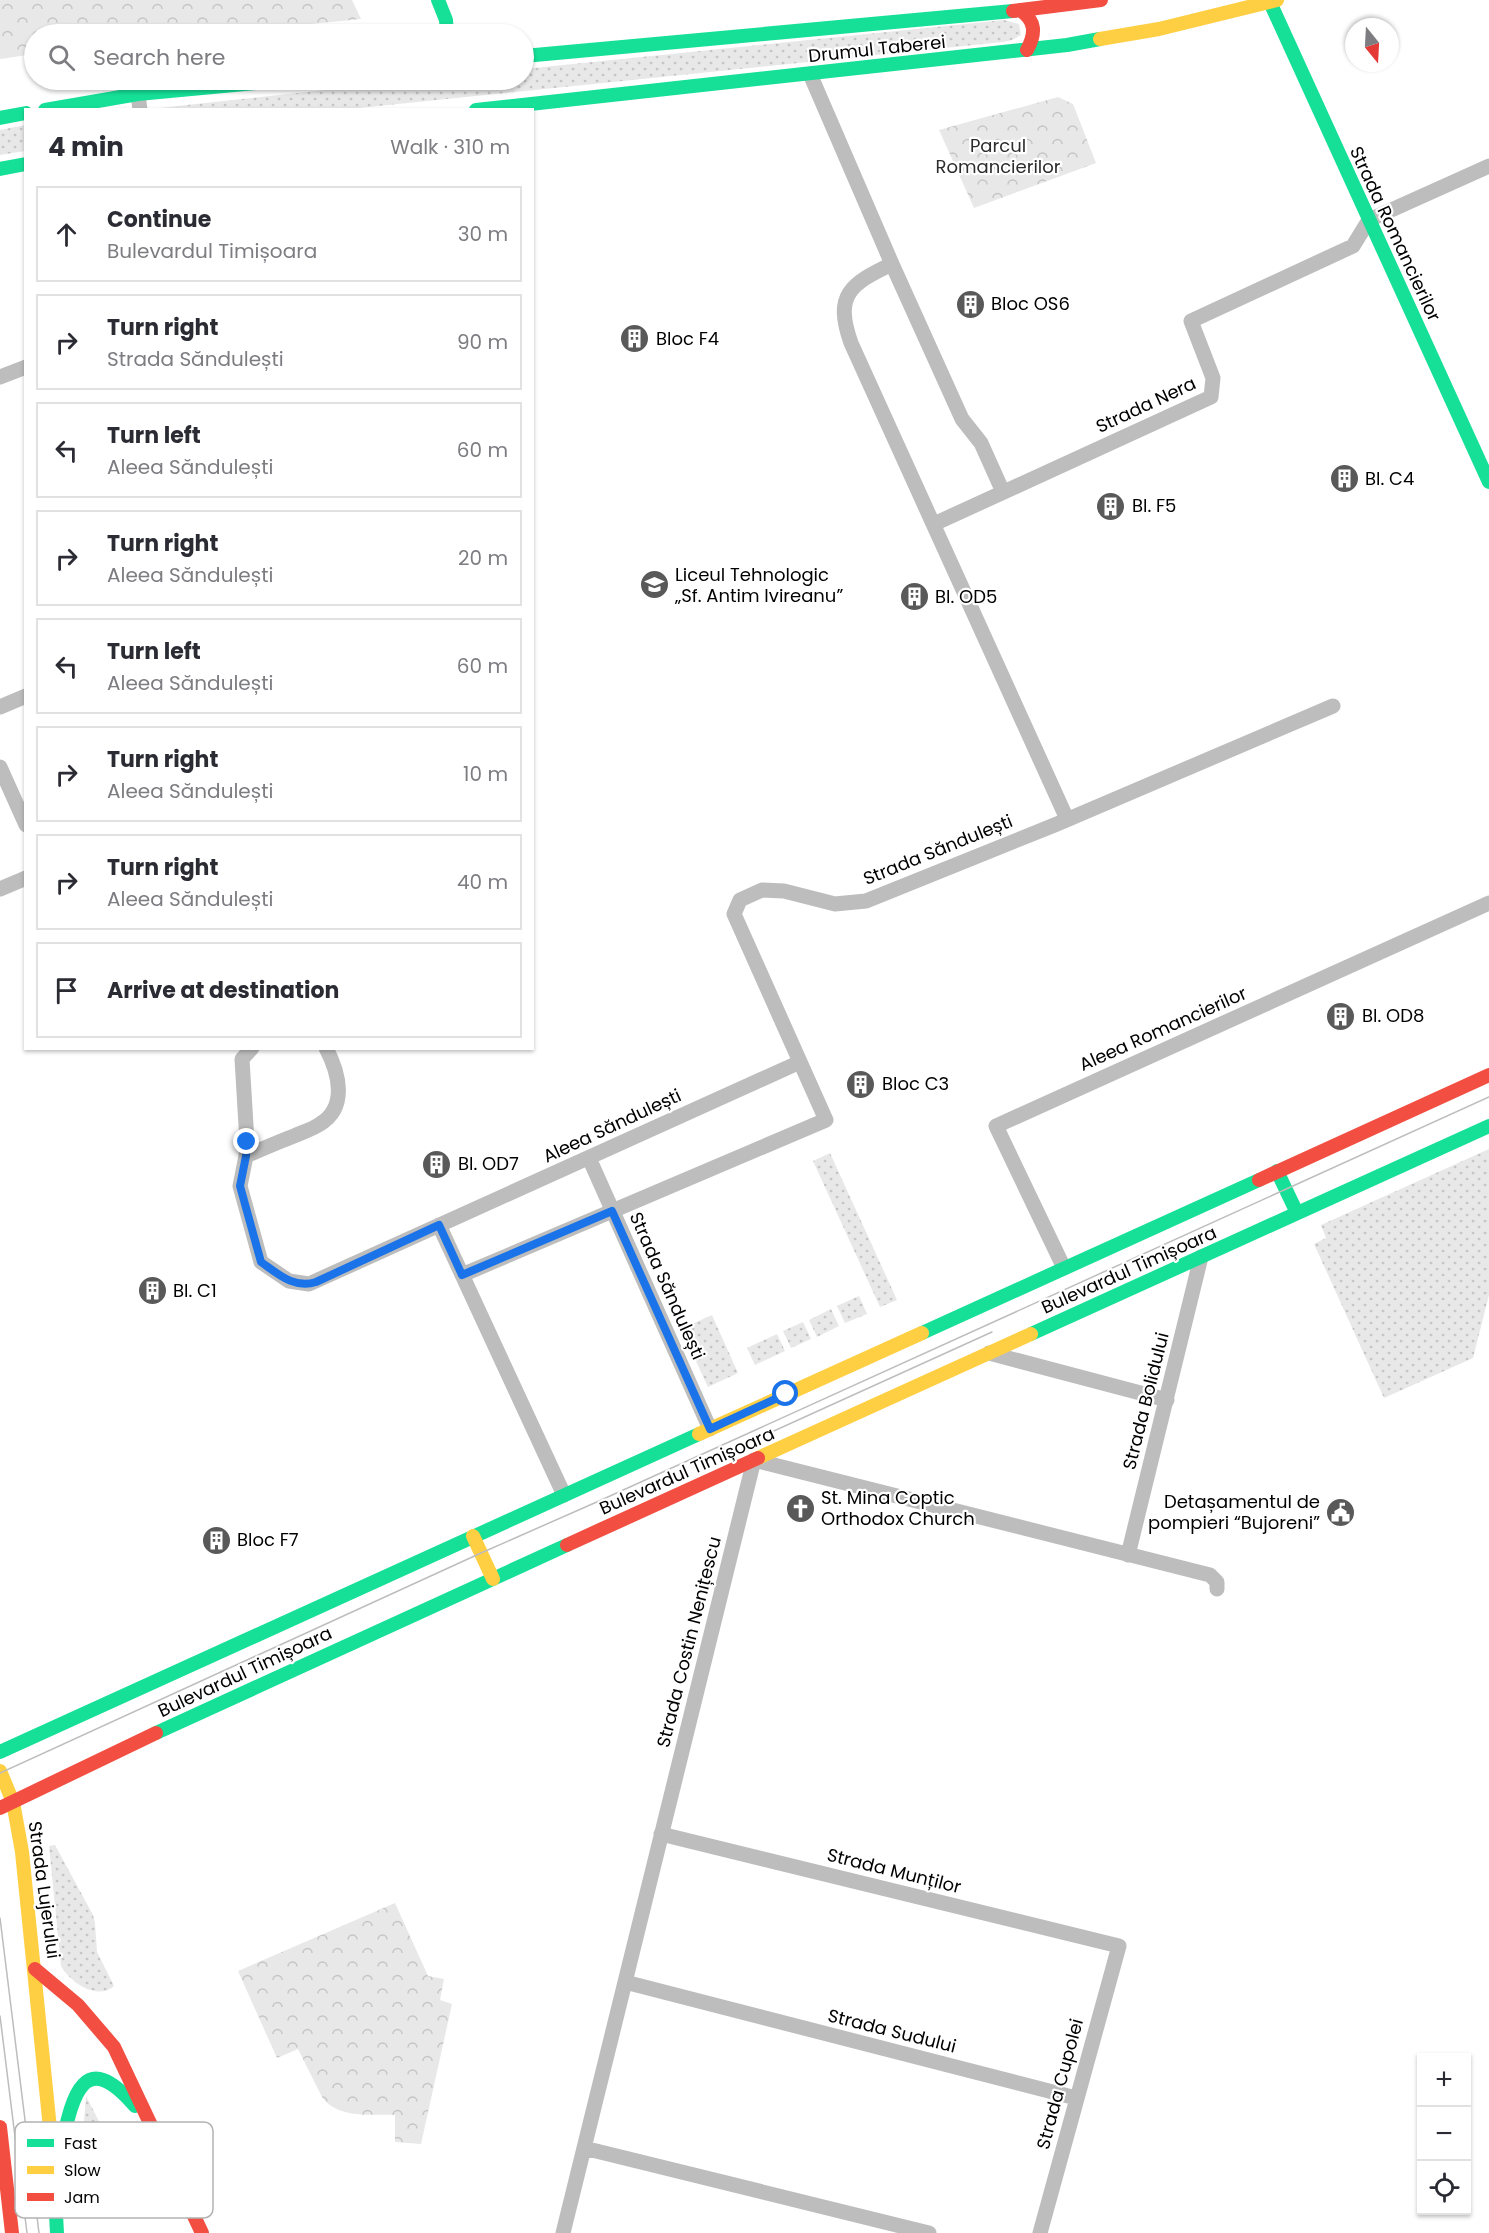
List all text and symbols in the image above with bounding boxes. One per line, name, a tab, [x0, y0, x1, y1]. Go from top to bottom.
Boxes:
north arrow	[1345, 18, 1399, 72]
search box	[24, 24, 534, 90]
street label: Drumul Taberei	[807, 29, 947, 68]
icon: search	[45, 41, 78, 74]
text: Search here	[93, 42, 226, 73]
text: 4 min	[48, 129, 124, 165]
text: Walk · 310 m	[390, 133, 510, 161]
park label: Parcul Romancierilor	[935, 133, 1061, 179]
street label: Strada Romancierilor	[1344, 142, 1447, 325]
text: Continue	[107, 204, 211, 235]
icon: ahead	[50, 218, 83, 251]
text: 30 m	[458, 220, 508, 248]
text: Bulevardul Timișoara	[107, 237, 317, 265]
building icon: Bloc OS6	[954, 288, 986, 320]
place label: Bloc OS6	[991, 291, 1070, 316]
text: Turn right	[107, 312, 218, 343]
building icon: Bloc F4	[619, 323, 651, 355]
icon: right	[50, 326, 83, 359]
place label: Bloc F4	[656, 326, 719, 351]
text: 90 m	[457, 328, 508, 356]
text: Strada Săndulești	[107, 345, 284, 373]
street label: Strada Nera	[1092, 370, 1200, 439]
text: Turn left	[107, 420, 201, 451]
icon: left	[50, 434, 83, 467]
text: 60 m	[457, 436, 508, 464]
text: Aleea Săndulești	[107, 453, 273, 481]
building icon: Bl. C4	[1328, 463, 1360, 495]
place label: Bl. C4	[1365, 466, 1414, 491]
building icon: Bl. F5	[1095, 490, 1127, 522]
place label: Bl. F5	[1132, 493, 1176, 518]
text: Turn right	[107, 528, 218, 559]
icon: right	[50, 542, 83, 575]
text: 20 m	[458, 544, 508, 572]
text: Aleea Săndulești	[107, 561, 273, 589]
place label: Liceul Tehnologic „Sf. Antim Ivireanu”	[674, 562, 843, 608]
school or university icon: Liceul Tehnologic „Sf. Antim Ivireanu”	[638, 569, 670, 601]
building icon: Bl. OD5	[898, 581, 930, 613]
place label: Bl. OD5	[935, 584, 997, 609]
text: Turn left	[107, 636, 201, 667]
icon: left	[50, 650, 83, 683]
text: 60 m	[457, 652, 508, 680]
text: Aleea Săndulești	[107, 669, 273, 697]
text: Turn right	[107, 744, 218, 775]
icon: right	[50, 758, 83, 791]
text: 10 m	[463, 760, 508, 788]
text: Aleea Săndulești	[107, 777, 273, 805]
street label: Strada Săndulești	[859, 808, 1016, 891]
text: Turn right	[107, 852, 218, 883]
icon: right	[50, 866, 83, 899]
text: 40 m	[457, 868, 508, 896]
text: Aleea Săndulești	[107, 885, 273, 913]
icon: arrive	[50, 974, 83, 1007]
text: Arrive at destination	[107, 975, 339, 1006]
street label: Aleea Romancierilor	[1075, 980, 1251, 1077]
building icon: Bl. OD8	[1325, 1000, 1357, 1032]
place label: Bl. OD8	[1362, 1003, 1424, 1028]
building icon: Bloc C3	[845, 1068, 877, 1100]
place label: Bloc C3	[882, 1071, 949, 1096]
street label: Aleea Săndulești	[539, 1083, 685, 1169]
route end	[233, 1128, 259, 1154]
building icon: Bl. OD7	[421, 1148, 453, 1180]
place label: Bl. OD7	[458, 1151, 519, 1176]
street label: Strada Săndulești	[624, 1208, 711, 1364]
street label: Bulevardul Timișoara	[1037, 1220, 1220, 1319]
building icon: Bl. C1	[136, 1275, 168, 1307]
place label: Bl. C1	[173, 1278, 217, 1303]
street label: Strada Bolidului	[1116, 1330, 1175, 1472]
route start	[772, 1380, 798, 1406]
street label: Bulevardul Timișoara	[595, 1421, 778, 1520]
place label: St. Mina Coptic Orthodox Church	[821, 1485, 975, 1531]
place label: Detașamentul de pompieri “Bujoreni”	[1148, 1489, 1320, 1535]
church icon: St. Mina Coptic Orthodox Church	[784, 1492, 816, 1524]
public building icon: Detașamentul de pompieri “Bujoreni”	[1325, 1496, 1357, 1528]
building icon: Bloc F7	[200, 1524, 232, 1556]
place label: Bloc F7	[237, 1527, 299, 1552]
street label: Strada Costin Nenițescu	[650, 1534, 727, 1750]
street label: Bulevardul Timișoara	[154, 1620, 336, 1723]
street label: Strada Lujerului	[22, 1820, 67, 1960]
street label: Strada Munților	[824, 1842, 964, 1899]
street label: Strada Sudului	[825, 2003, 959, 2059]
street label: Strada Cupolei	[1030, 2016, 1089, 2152]
map controls	[1417, 2053, 1471, 2215]
button: +	[1417, 2053, 1471, 2107]
button: −	[1417, 2107, 1471, 2161]
legend	[15, 2122, 213, 2218]
text: Fast	[64, 2132, 97, 2155]
text: Slow	[64, 2159, 101, 2182]
button: locate	[1417, 2161, 1471, 2215]
text: Jam	[64, 2186, 100, 2209]

